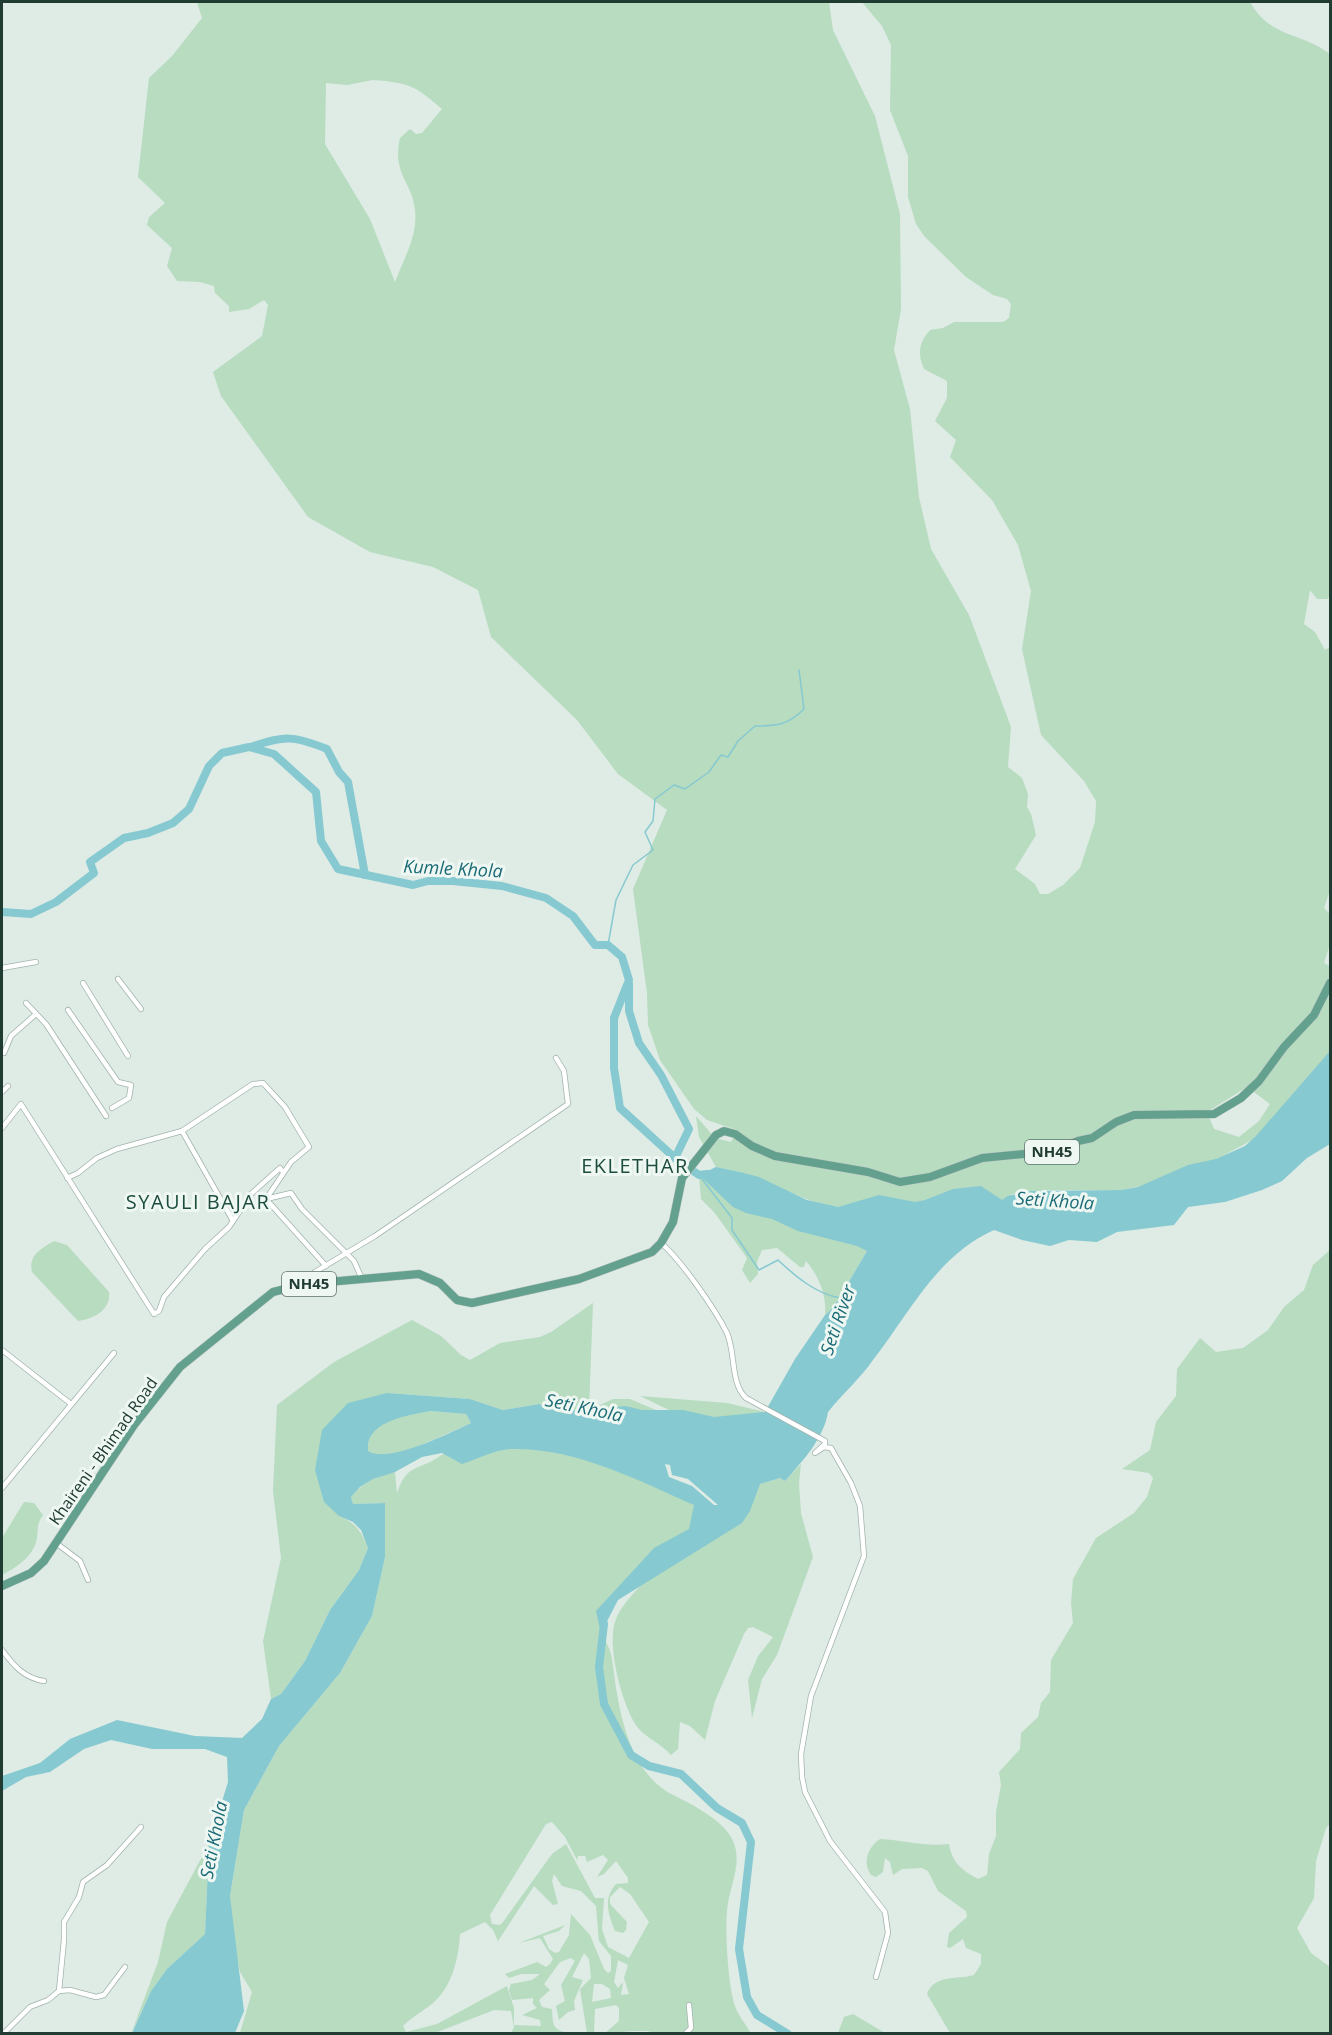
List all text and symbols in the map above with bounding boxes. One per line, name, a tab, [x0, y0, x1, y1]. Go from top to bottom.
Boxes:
water label: Kumle Khola	[403, 853, 503, 883]
road number: NH45	[1025, 1140, 1079, 1164]
district label: EKLETHAR	[581, 1152, 689, 1179]
water label: Seti Khola	[1015, 1185, 1095, 1215]
district label: SYAULI BAJAR	[126, 1188, 270, 1215]
road number: NH45	[282, 1272, 336, 1296]
water label: Seti River	[814, 1281, 860, 1358]
street label: Khaireni - Bhimad Road	[44, 1373, 162, 1529]
water label: Seti Khola	[543, 1387, 625, 1427]
water label: Seti Khola	[194, 1799, 232, 1881]

